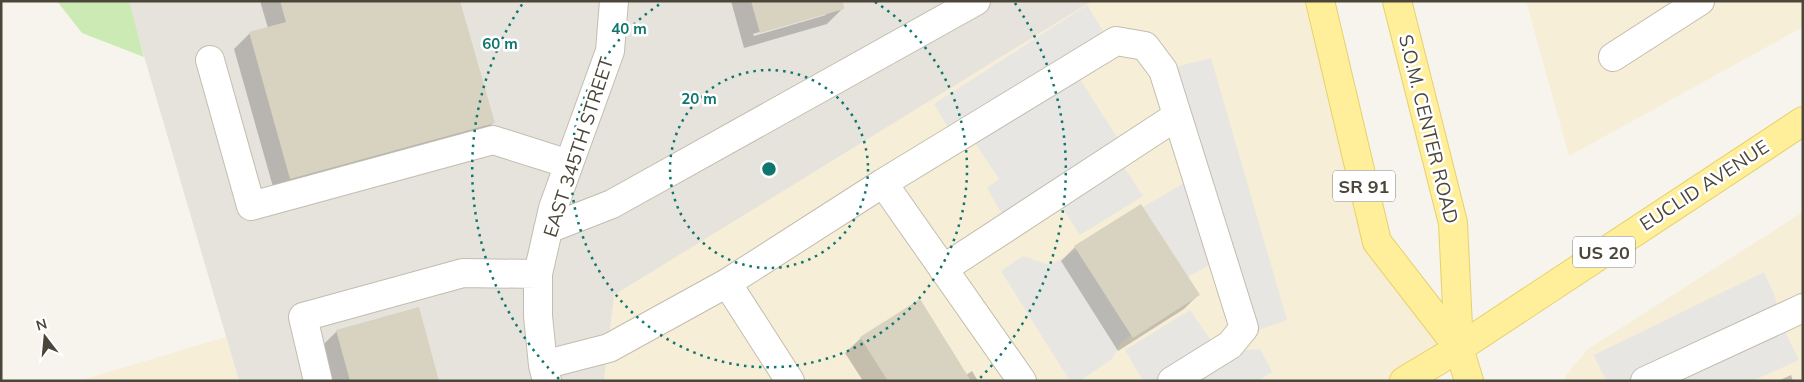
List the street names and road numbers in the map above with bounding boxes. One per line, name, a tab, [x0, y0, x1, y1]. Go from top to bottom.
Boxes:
street label: S.O.M. CENTER ROAD	[1394, 32, 1464, 226]
street label: EAST 345TH STREET	[538, 54, 619, 240]
street label: EUCLID AVENUE	[1635, 134, 1773, 236]
road number: SR 91	[1333, 170, 1395, 202]
road number: US 20	[1573, 236, 1635, 268]

